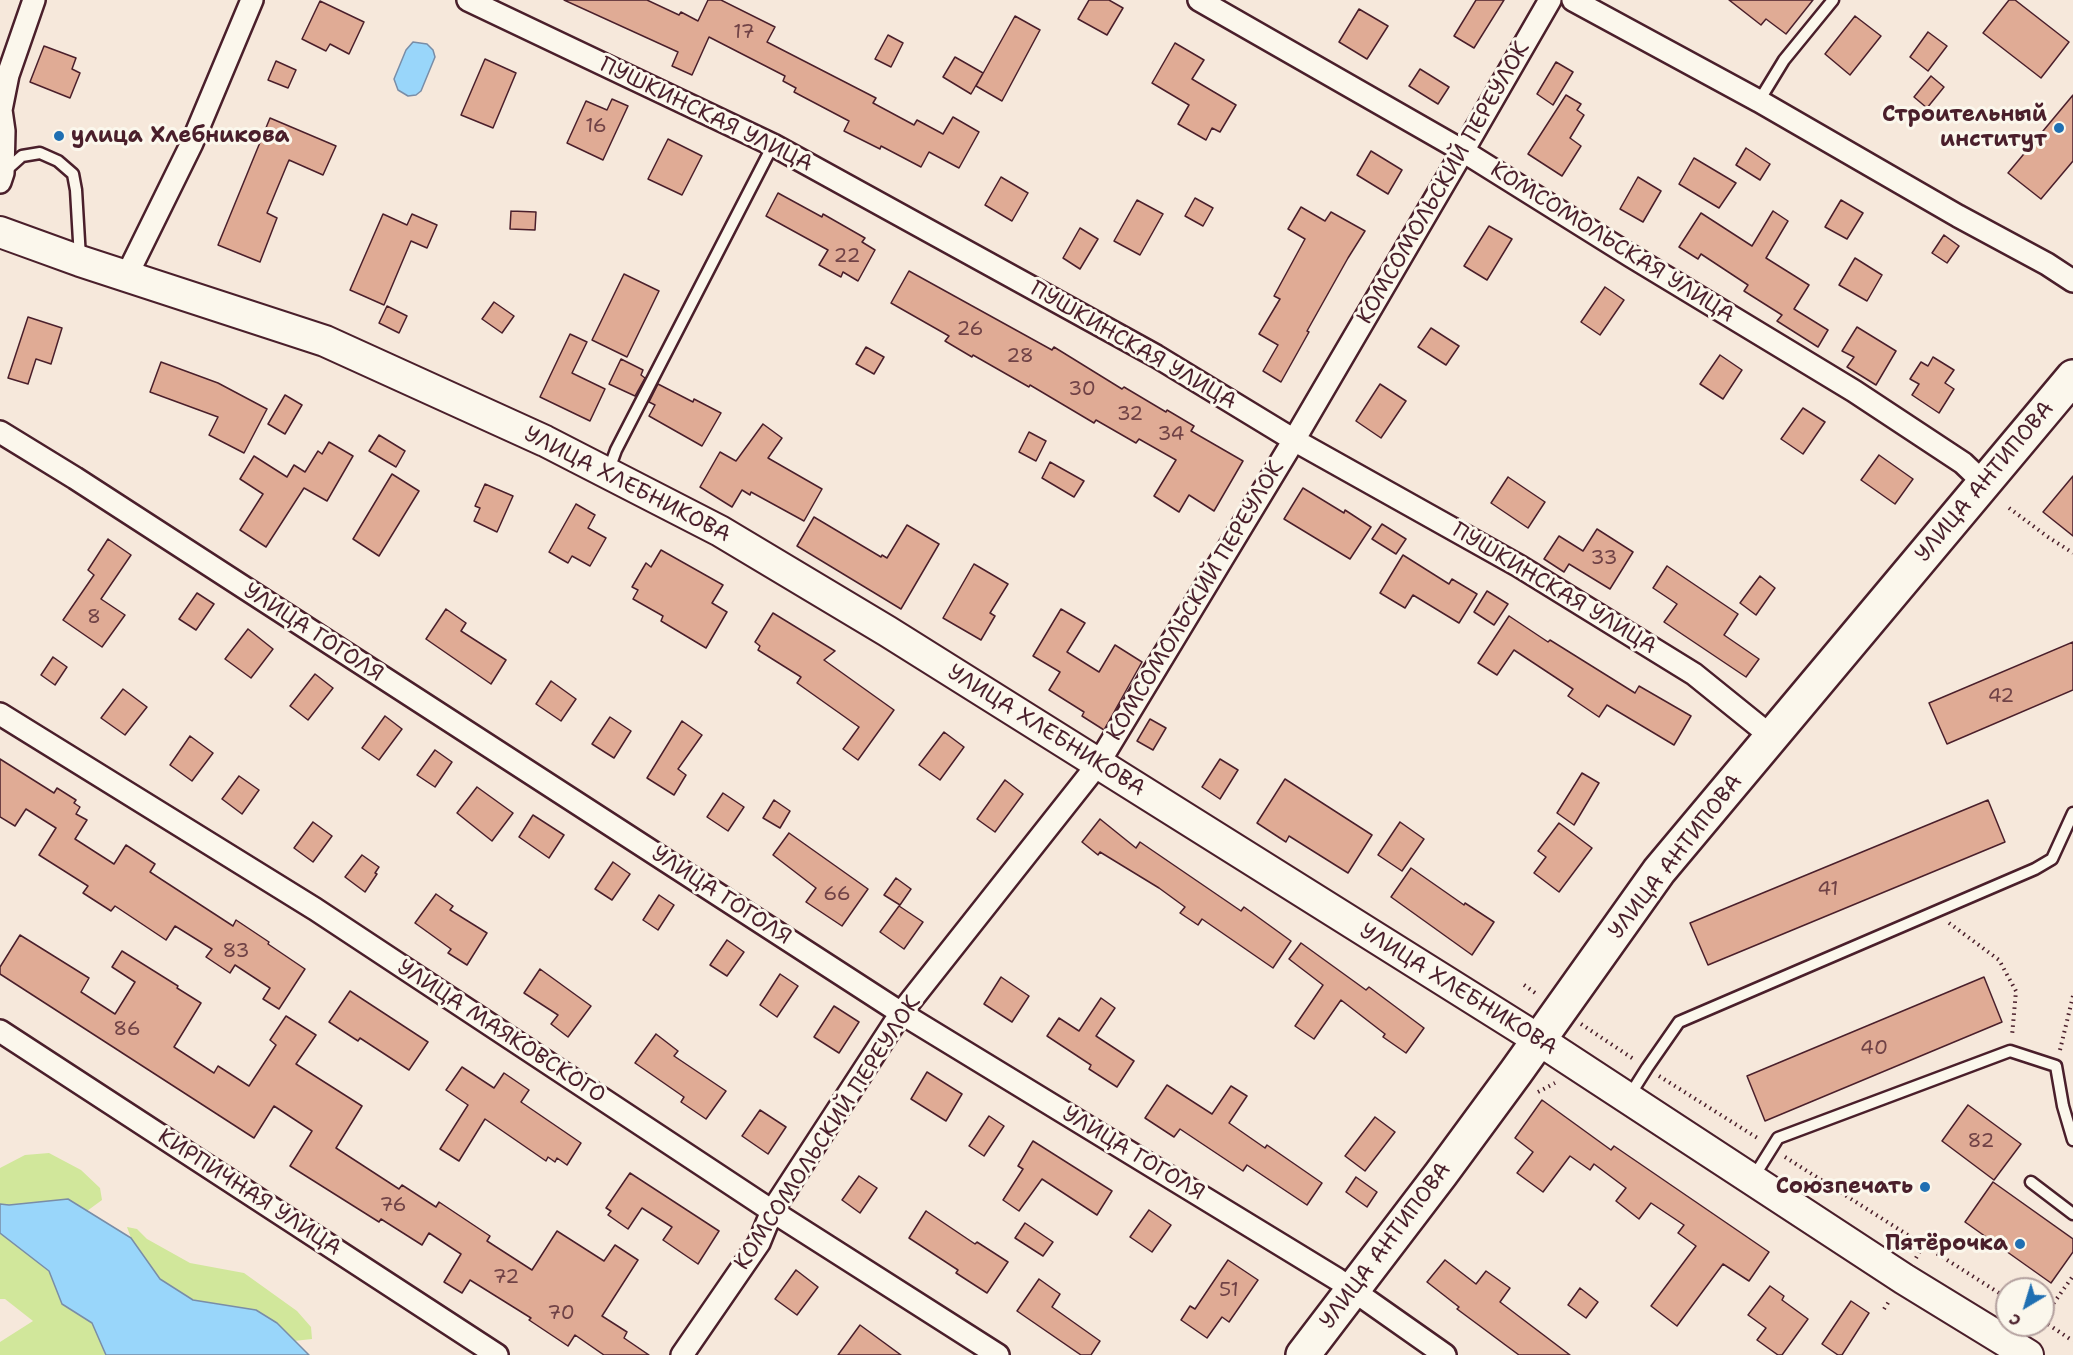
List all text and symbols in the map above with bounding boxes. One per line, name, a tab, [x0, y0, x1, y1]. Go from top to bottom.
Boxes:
house number: 17	[733, 21, 755, 45]
street label: КОМСОМОЛЬСКИЙ ПЕРЕУЛОК	[1352, 37, 1536, 329]
street label: ПУШКИНСКАЯ УЛИЦА	[595, 52, 817, 178]
place label: Строительный институт	[1882, 102, 2047, 154]
house number: 16	[585, 115, 607, 139]
marker: Строительный институт	[2052, 121, 2066, 135]
place label: улица Хлебникова	[71, 123, 290, 149]
marker: улица Хлебникова	[52, 129, 66, 143]
street label: КОМСОМОЛЬСКАЯ УЛИЦА	[1485, 157, 1739, 329]
house number: 22	[834, 245, 860, 269]
street label: ПУШКИНСКАЯ УЛИЦА	[1025, 276, 1241, 416]
house number: 26	[956, 318, 984, 342]
house number: 28	[1006, 345, 1034, 369]
house number: 30	[1068, 378, 1096, 402]
street label: УЛИЦА АНТИПОВА	[1910, 396, 2060, 568]
house number: 32	[1117, 403, 1143, 427]
street label: УЛИЦА ХЛЕБНИКОВА	[519, 421, 735, 549]
house number: 34	[1157, 423, 1185, 447]
street label: КОМСОМОЛЬСКИЙ ПЕРЕУЛОК	[1102, 456, 1290, 746]
street label: ПУШКИНСКАЯ УЛИЦА	[1447, 518, 1661, 660]
house number: 33	[1591, 547, 1617, 571]
street label: УЛИЦА ГОГОЛЯ	[238, 578, 388, 688]
house number: 8	[87, 606, 101, 630]
street label: УЛИЦА ХЛЕБНИКОВА	[942, 659, 1150, 803]
house number: 42	[1988, 685, 2014, 709]
street label: УЛИЦА АНТИПОВА	[1604, 769, 1748, 945]
street label: УЛИЦА ГОГОЛЯ	[646, 841, 796, 951]
house number: 41	[1817, 878, 1839, 902]
house number: 66	[823, 883, 851, 907]
street label: УЛИЦА ХЛЕБНИКОВА	[1354, 918, 1562, 1062]
house number: 83	[223, 940, 249, 964]
street label: УЛИЦА МАЯКОВСКОГО	[392, 955, 610, 1109]
street label: КОМСОМОЛЬСКИЙ ПЕРЕУЛОК	[729, 991, 927, 1275]
house number: 86	[113, 1018, 141, 1042]
house number: 40	[1860, 1037, 1888, 1061]
street label: УЛИЦА ГОГОЛЯ	[1057, 1101, 1209, 1207]
street label: КИРПИЧНАЯ УЛИЦА	[152, 1124, 346, 1262]
house number: 82	[1968, 1130, 1994, 1154]
street label: УЛИЦА АНТИПОВА	[1315, 1158, 1457, 1334]
place label: Союзпечать	[1776, 1174, 1913, 1200]
marker: Союзпечать	[1918, 1180, 1932, 1194]
house number: 76	[379, 1194, 407, 1218]
place label: Пятёрочка	[1885, 1231, 2008, 1257]
marker: Пятёрочка	[2013, 1237, 2027, 1251]
house number: 72	[493, 1266, 519, 1290]
north arrow	[1995, 1277, 2055, 1337]
house number: 51	[1219, 1279, 1239, 1303]
house number: 70	[547, 1302, 575, 1326]
text: С	[2005, 1309, 2025, 1331]

